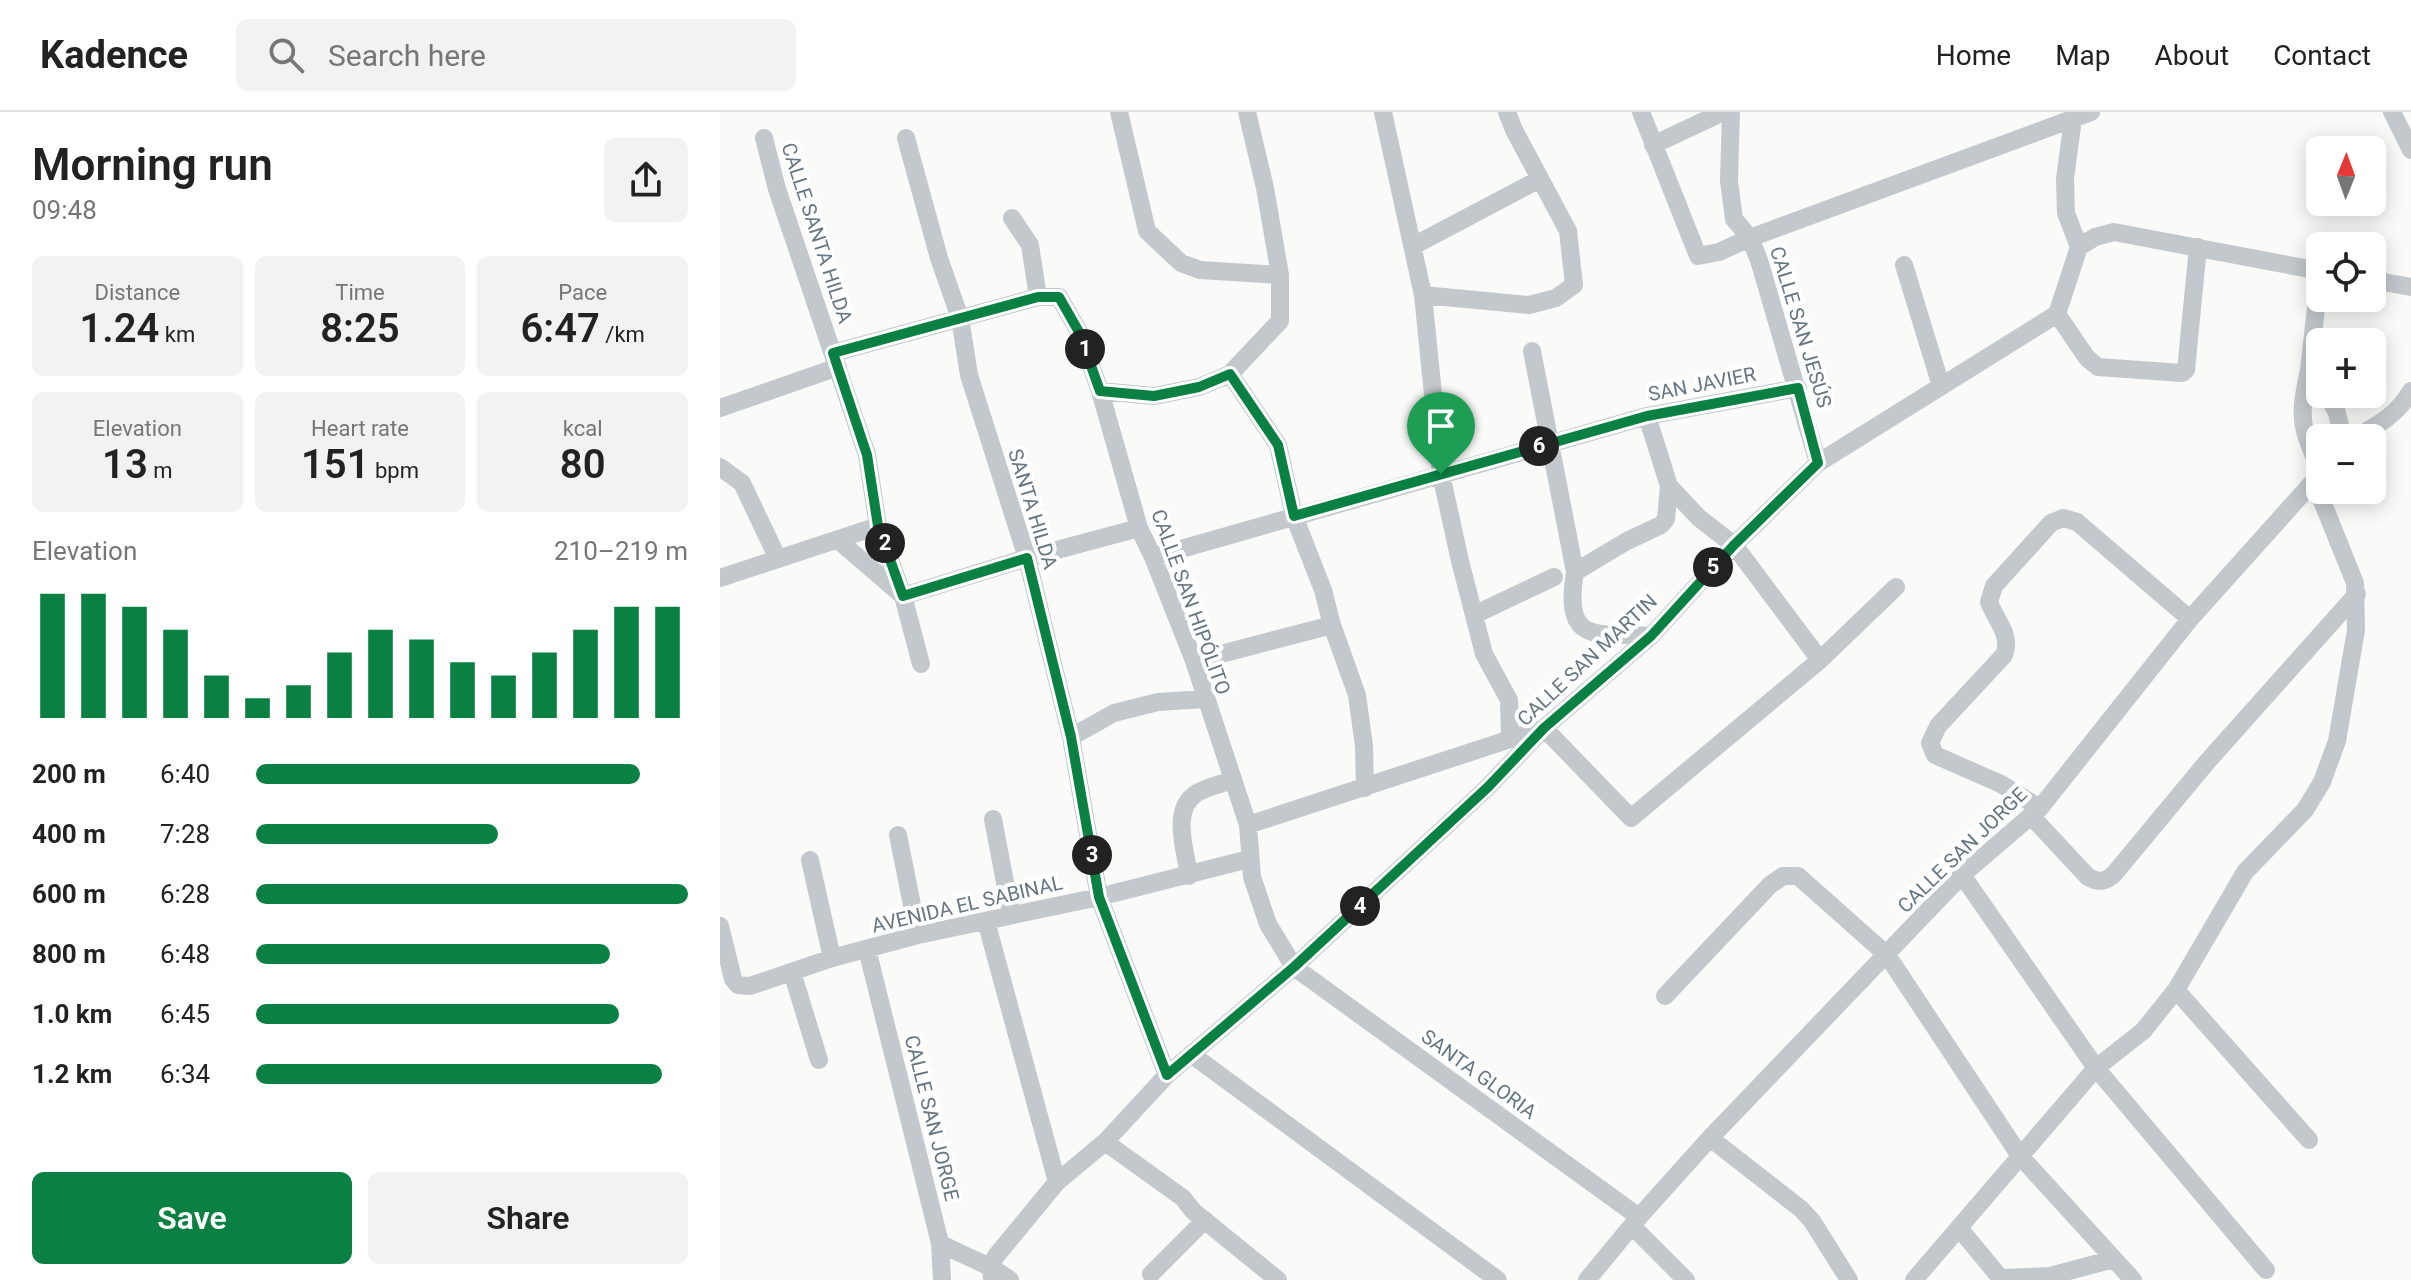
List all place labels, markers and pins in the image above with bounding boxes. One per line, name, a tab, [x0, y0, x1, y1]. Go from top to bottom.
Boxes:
pin: 1	[1065, 329, 1105, 369]
pin	[1407, 392, 1475, 474]
pin: 6	[1519, 426, 1559, 466]
pin: 2	[865, 523, 905, 563]
pin: 5	[1693, 547, 1733, 587]
pin: 3	[1072, 835, 1112, 875]
pin: 4	[1340, 886, 1380, 926]

